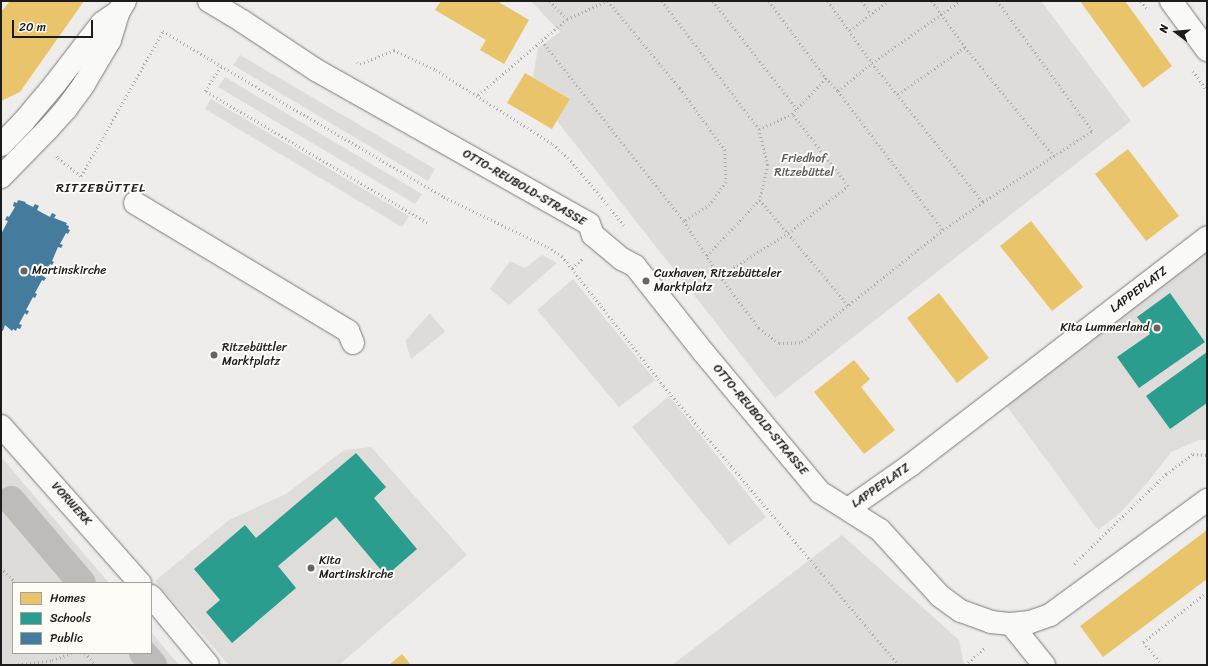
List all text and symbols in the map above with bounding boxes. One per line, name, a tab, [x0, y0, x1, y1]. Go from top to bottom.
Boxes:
scale bar	[14, 12, 95, 38]
north arrow	[1156, 12, 1196, 52]
text: 20 m	[19, 16, 46, 38]
text: N	[1154, 22, 1174, 35]
street label: OTTO-REUBOLD-STRASSE	[460, 147, 588, 229]
park label: Friedhof Ritzebüttel	[774, 152, 834, 180]
district label: RITZEBÜTTEL	[56, 180, 146, 196]
place label: Martinskirche	[32, 264, 106, 278]
street label: LAPPEPLATZ	[1108, 264, 1170, 316]
marker: Martinskirche	[19, 266, 29, 276]
place label: Cuxhaven, Ritzebütteler Marktplatz	[654, 267, 781, 295]
marker: Cuxhaven, Ritzebütteler Marktplatz	[641, 276, 651, 286]
place label: Kita Lummerland	[1060, 321, 1149, 335]
marker: Kita Lummerland	[1152, 323, 1162, 333]
place label: Ritzebüttler Marktplatz	[222, 341, 287, 369]
marker: Ritzebüttler Marktplatz	[209, 350, 219, 360]
street label: OTTO-REUBOLD-STRASSE	[709, 362, 811, 478]
street label: LAPPEPLATZ	[849, 461, 913, 511]
street label: VORWERK	[48, 479, 94, 529]
place label: Kita Martinskirche	[319, 554, 393, 582]
marker: Kita Martinskirche	[306, 563, 316, 573]
legend	[12, 582, 152, 654]
text: Homes	[50, 587, 86, 609]
text: Schools	[50, 607, 91, 629]
text: Public	[50, 627, 83, 649]

